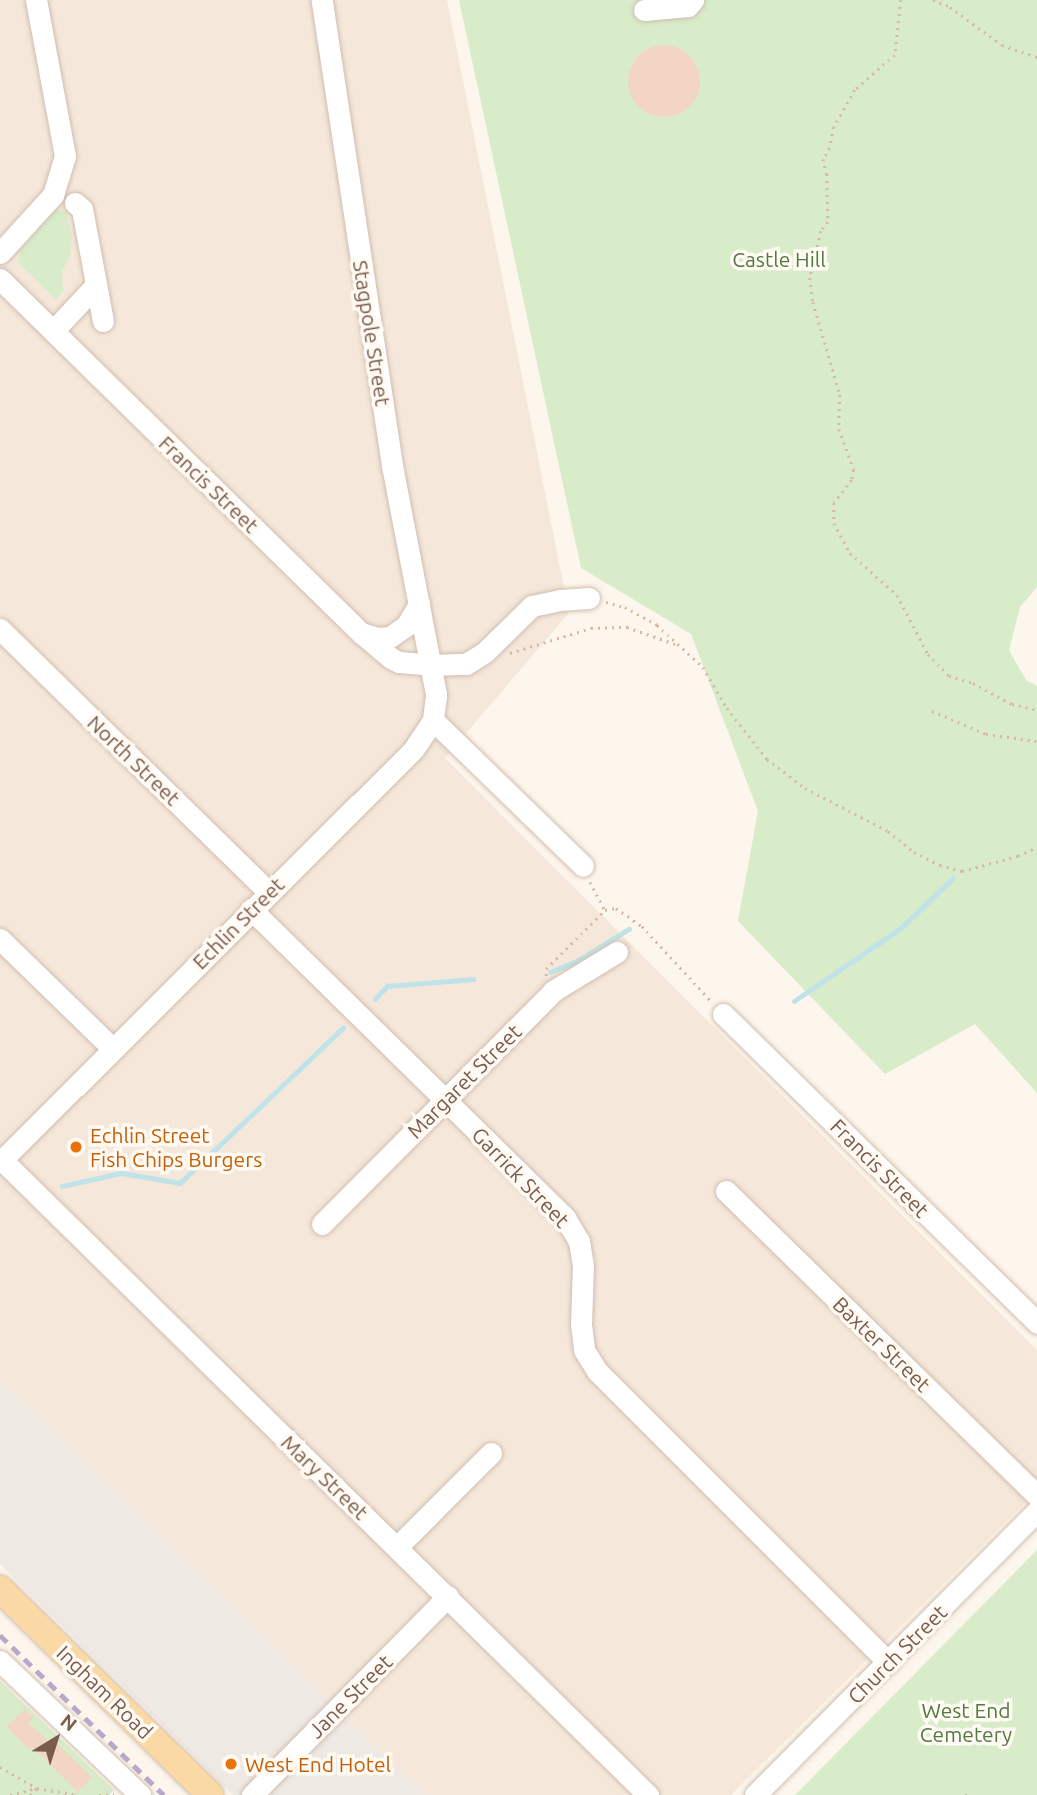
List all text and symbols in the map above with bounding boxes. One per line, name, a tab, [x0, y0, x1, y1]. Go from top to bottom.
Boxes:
park label: Castle Hill	[732, 246, 826, 272]
street label: Stagpole Street	[348, 258, 396, 408]
street label: Francis Street	[154, 430, 264, 538]
street label: North Street	[82, 710, 186, 810]
street label: Echlin Street	[187, 872, 289, 974]
street label: Margaret Street	[402, 1019, 526, 1143]
street label: Francis Street	[826, 1114, 934, 1222]
place label: Echlin Street Fish Chips Burgers	[90, 1122, 262, 1172]
street label: Garrick Street	[467, 1122, 575, 1232]
marker: Echlin Street Fish Chips Burgers	[68, 1139, 84, 1155]
street label: Baxter Street	[828, 1291, 936, 1397]
street label: Mary Street	[276, 1429, 374, 1525]
street label: Church Street	[842, 1599, 952, 1709]
street label: Ingham Road	[52, 1640, 158, 1744]
street label: Jane Street	[303, 1649, 397, 1743]
park label: West End Cemetery	[920, 1697, 1012, 1747]
north arrow	[21, 1704, 91, 1774]
text: N	[57, 1709, 81, 1735]
place label: West End Hotel	[245, 1751, 391, 1777]
marker: West End Hotel	[223, 1756, 239, 1772]

